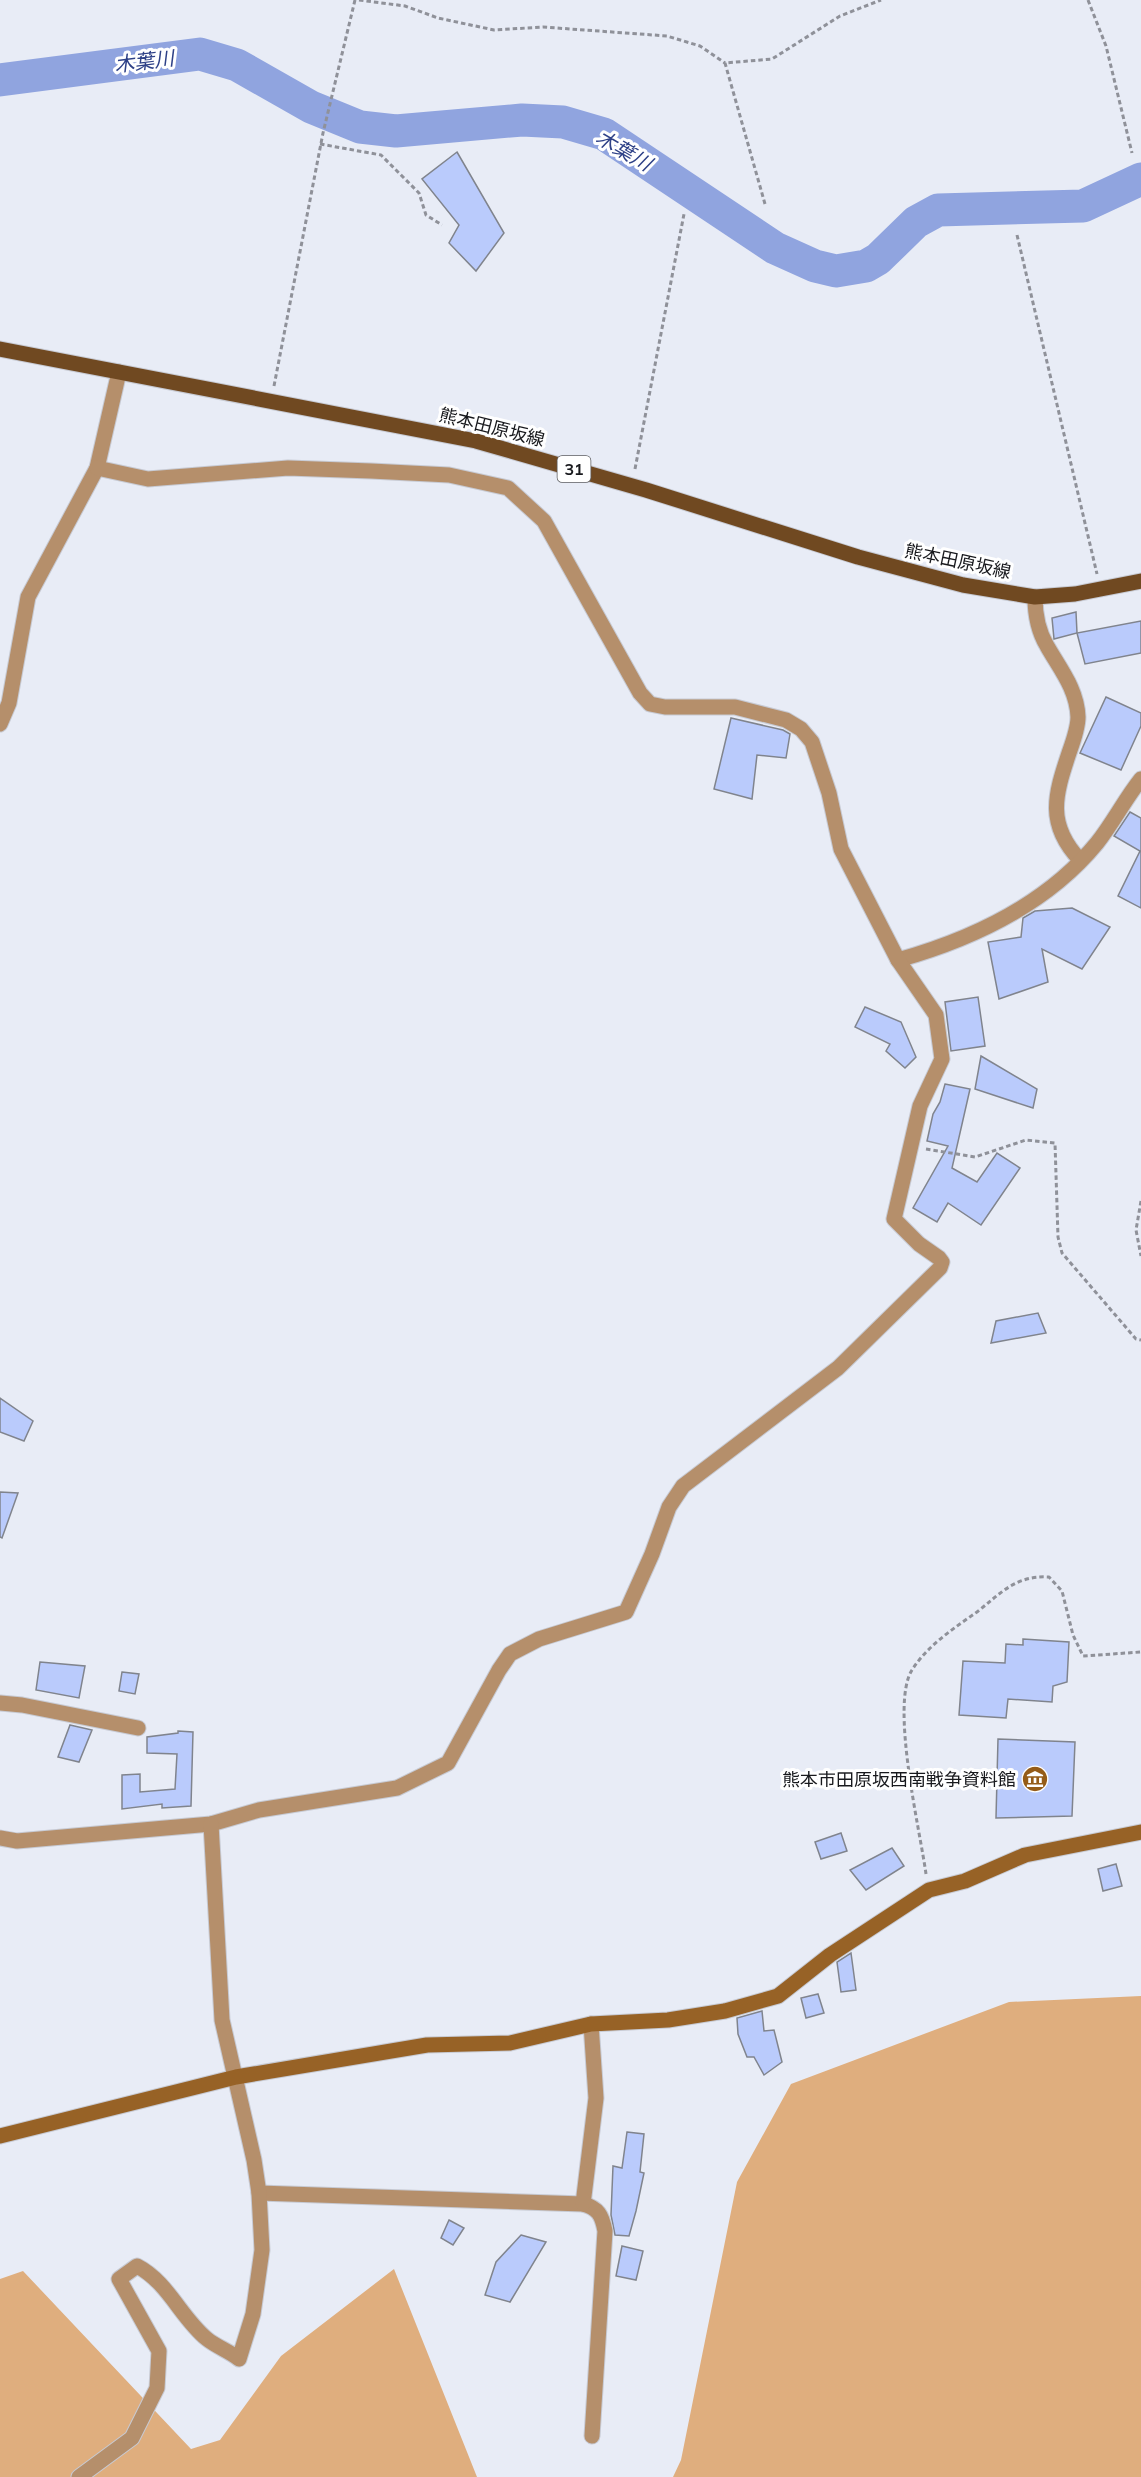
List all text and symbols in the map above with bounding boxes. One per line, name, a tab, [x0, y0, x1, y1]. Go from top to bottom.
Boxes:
water label: 木葉川	[113, 45, 177, 77]
water label: 木葉川	[592, 124, 658, 177]
street label: 熊本田原坂線	[437, 403, 547, 451]
road number: 31	[558, 456, 590, 482]
street label: 熊本田原坂線	[903, 539, 1013, 583]
museum icon: 熊本市田原坂西南戦争資料館	[1020, 1764, 1050, 1794]
place label: 熊本市田原坂西南戦争資料館	[782, 1768, 1016, 1791]

